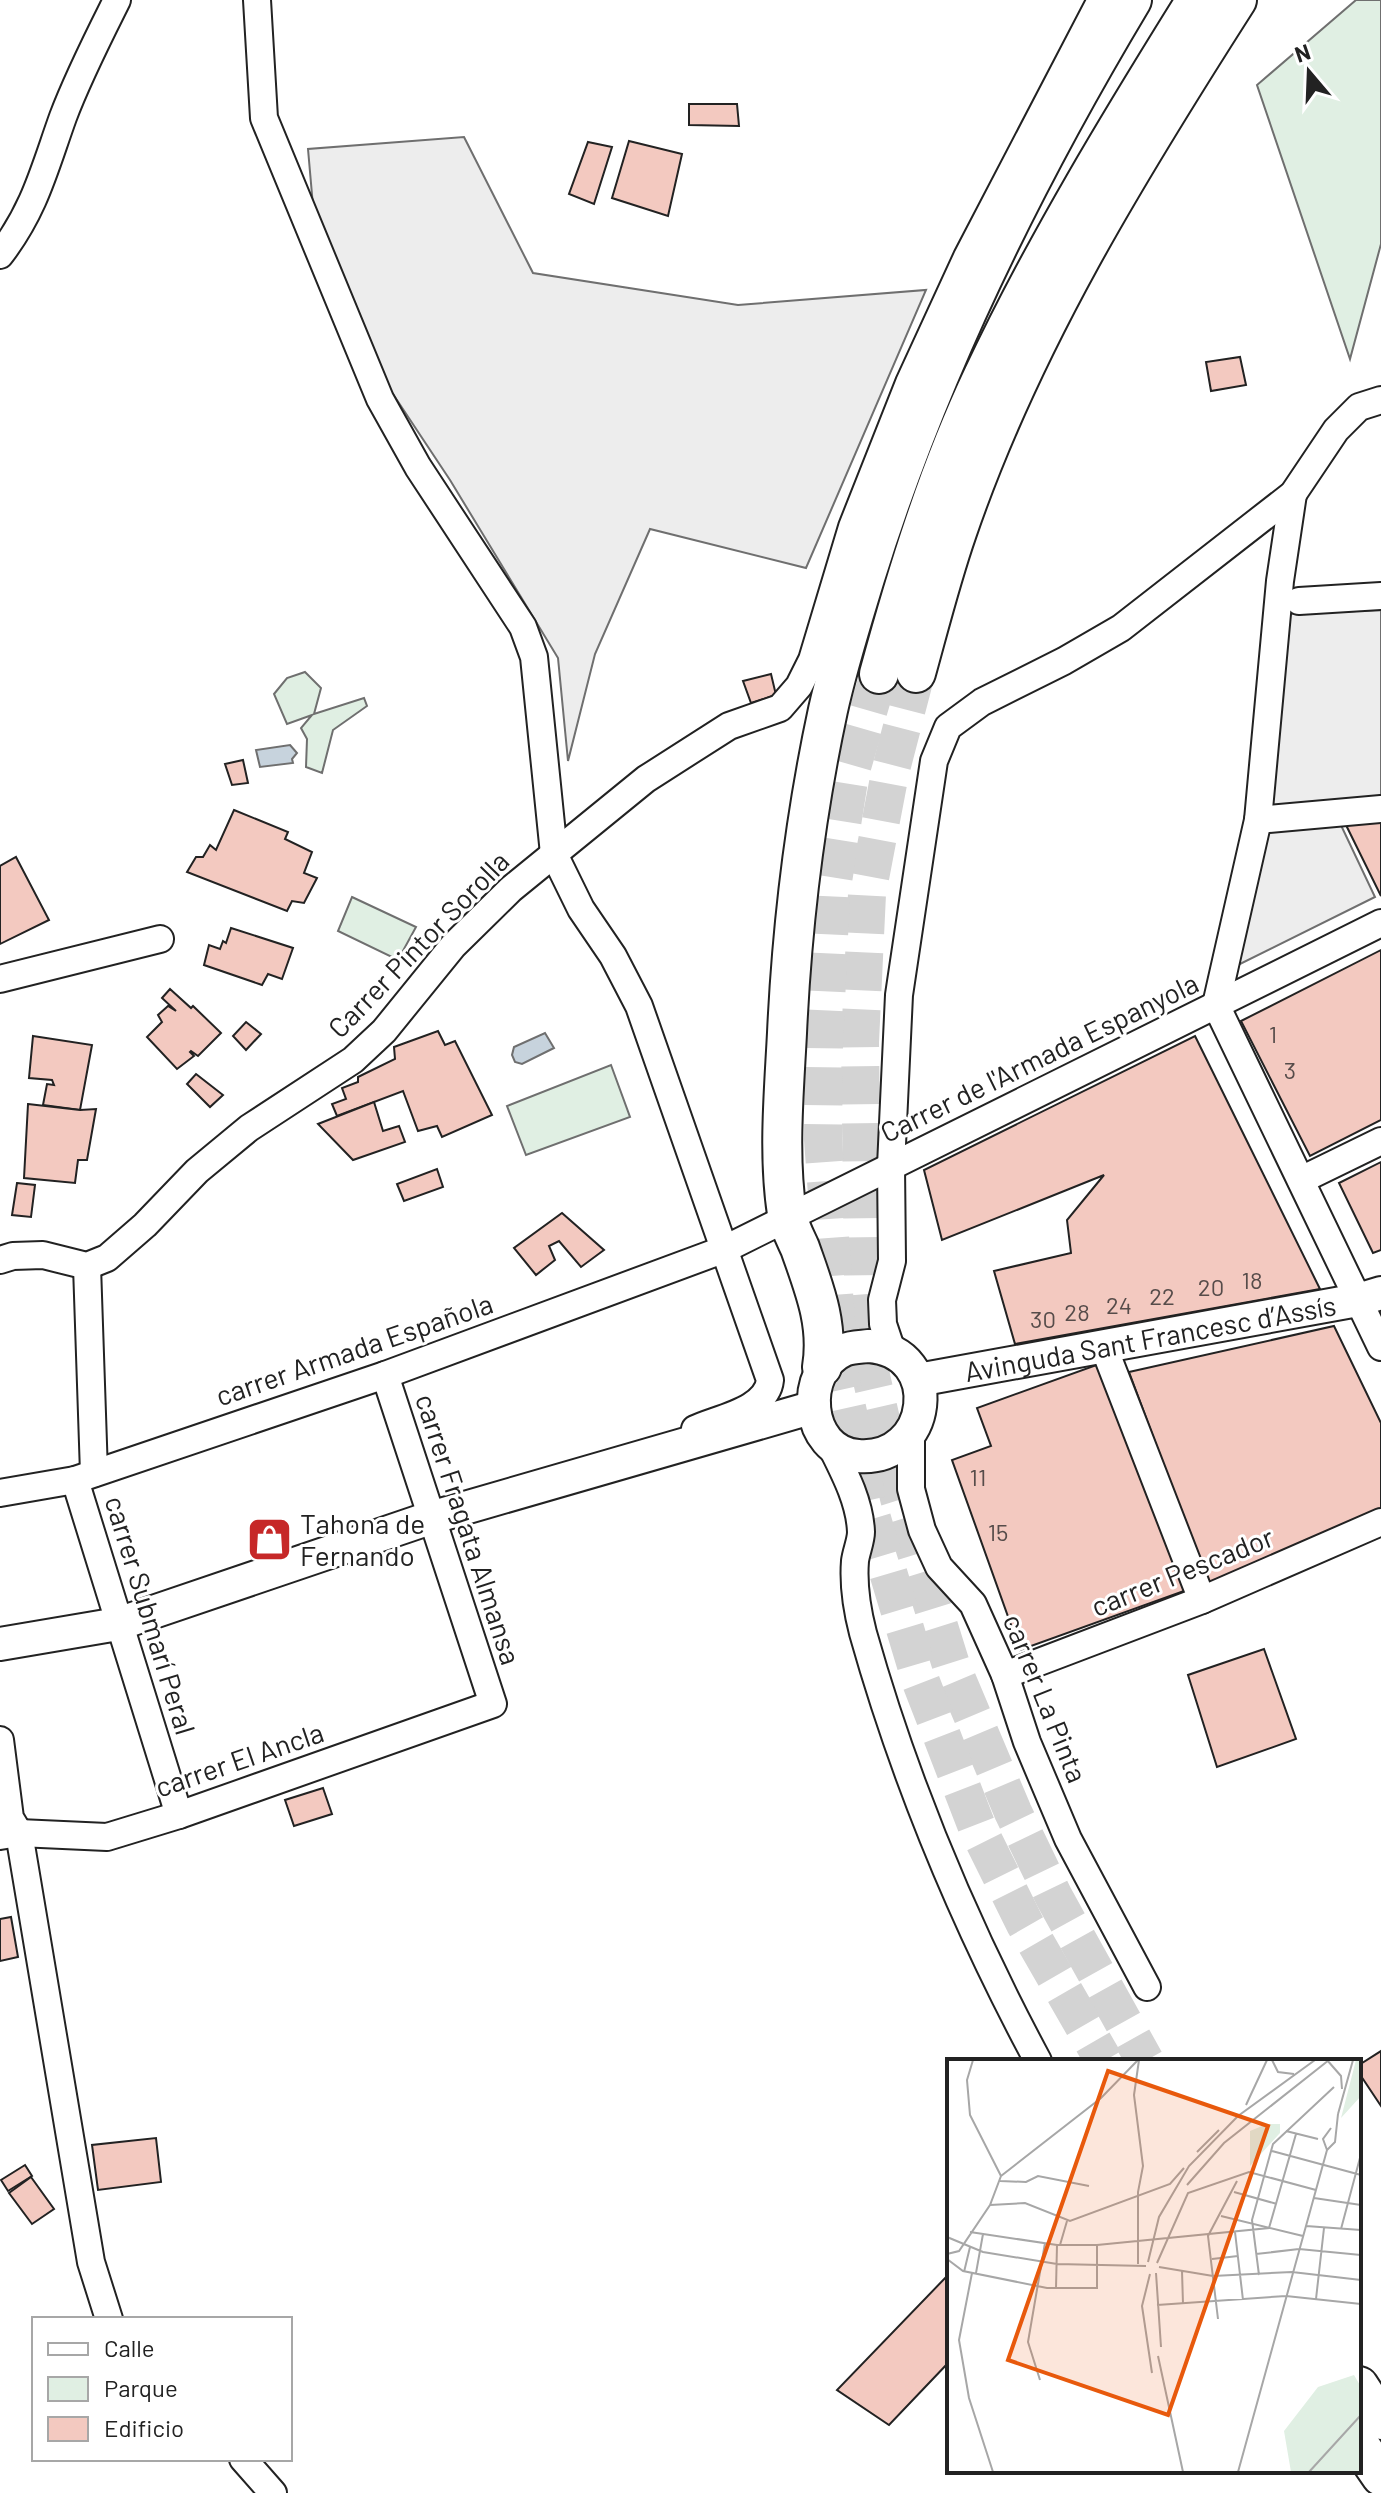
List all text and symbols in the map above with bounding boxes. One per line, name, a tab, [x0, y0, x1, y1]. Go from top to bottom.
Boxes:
north arrow	[1269, 32, 1349, 112]
text: N	[1291, 37, 1313, 67]
street label: Carrer Pintor Sorolla	[320, 844, 516, 1044]
street label: Carrer de l'Armada Espanyola	[874, 965, 1204, 1149]
house number: 1	[1269, 1019, 1277, 1048]
house number: 3	[1284, 1055, 1296, 1084]
house number: 18	[1242, 1265, 1262, 1294]
house number: 20	[1198, 1272, 1224, 1301]
house number: 22	[1149, 1281, 1175, 1310]
street label: carrer Armada Española	[211, 1286, 497, 1412]
street label: Avinguda Sant Francesc d’Assís	[962, 1287, 1339, 1388]
house number: 24	[1106, 1290, 1132, 1319]
house number: 28	[1064, 1297, 1090, 1326]
house number: 30	[1030, 1304, 1056, 1333]
street label: carrer Fragata Almansa	[409, 1389, 529, 1669]
house number: 11	[970, 1462, 986, 1491]
street label: carrer Submarí Peral	[99, 1492, 203, 1738]
place label: Tahona de Fernando	[300, 1506, 425, 1572]
shop icon: Tahona de Fernando	[245, 1515, 293, 1563]
house number: 15	[988, 1517, 1008, 1546]
street label: carrer Pescador	[1086, 1519, 1278, 1623]
street label: carrer La Pinta	[997, 1609, 1095, 1787]
street label: carrer El Ancla	[150, 1714, 328, 1804]
inset map	[947, 2059, 1361, 2473]
legend	[32, 2317, 292, 2461]
text: Calle	[104, 2333, 155, 2362]
text: Parque	[104, 2373, 178, 2402]
text: Edificio	[104, 2413, 184, 2442]

